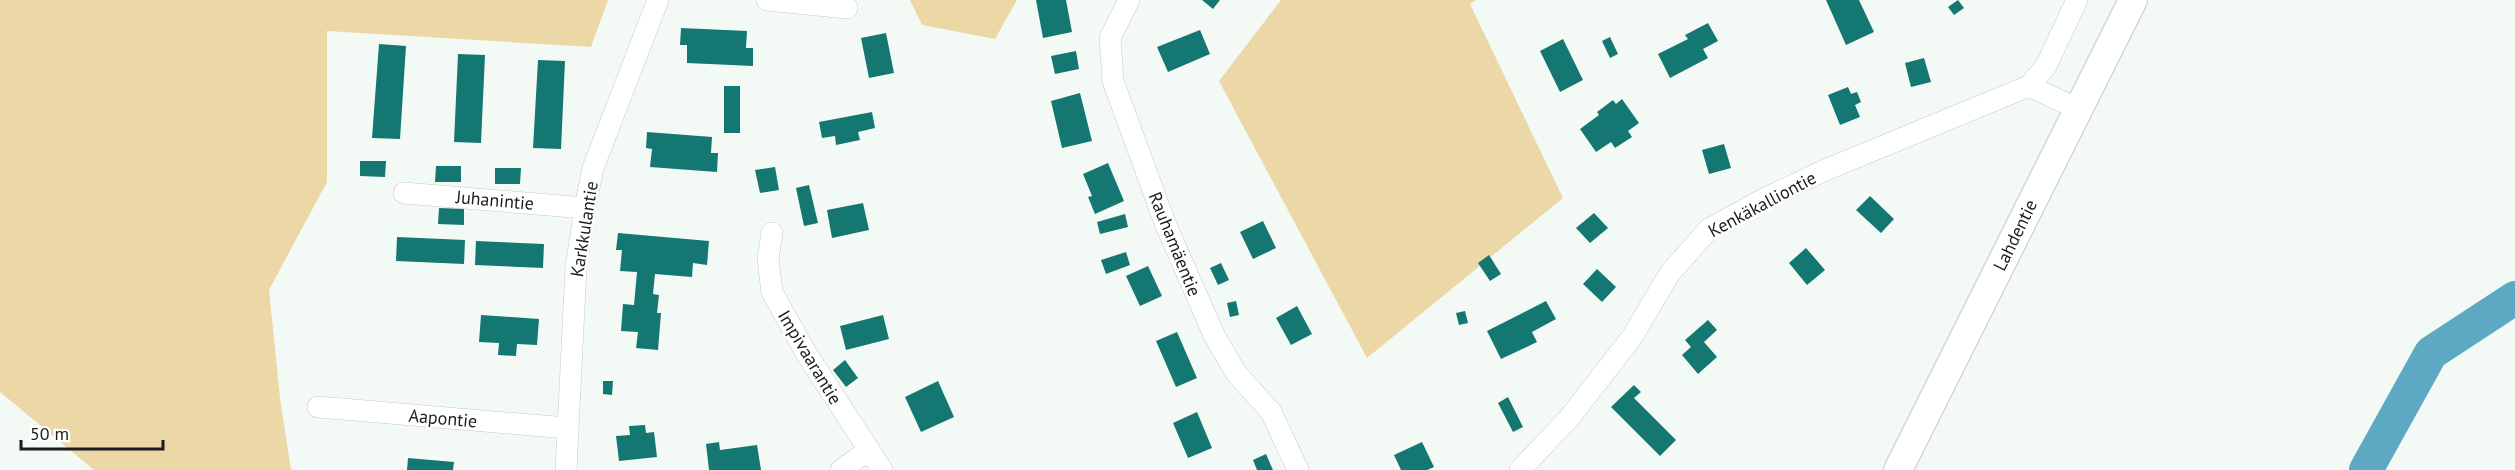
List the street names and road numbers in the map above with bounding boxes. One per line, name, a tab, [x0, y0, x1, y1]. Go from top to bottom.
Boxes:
street label: Kenkäkalliontie	[1704, 166, 1820, 242]
street label: Karkkulantie	[565, 180, 603, 278]
street label: Juhanintie	[454, 185, 535, 215]
street label: Rauhamäentie	[1144, 188, 1206, 300]
street label: Lahdentie	[1988, 196, 2042, 274]
street label: Impivaarantie	[773, 306, 847, 408]
street label: Aapontie	[408, 404, 478, 432]

